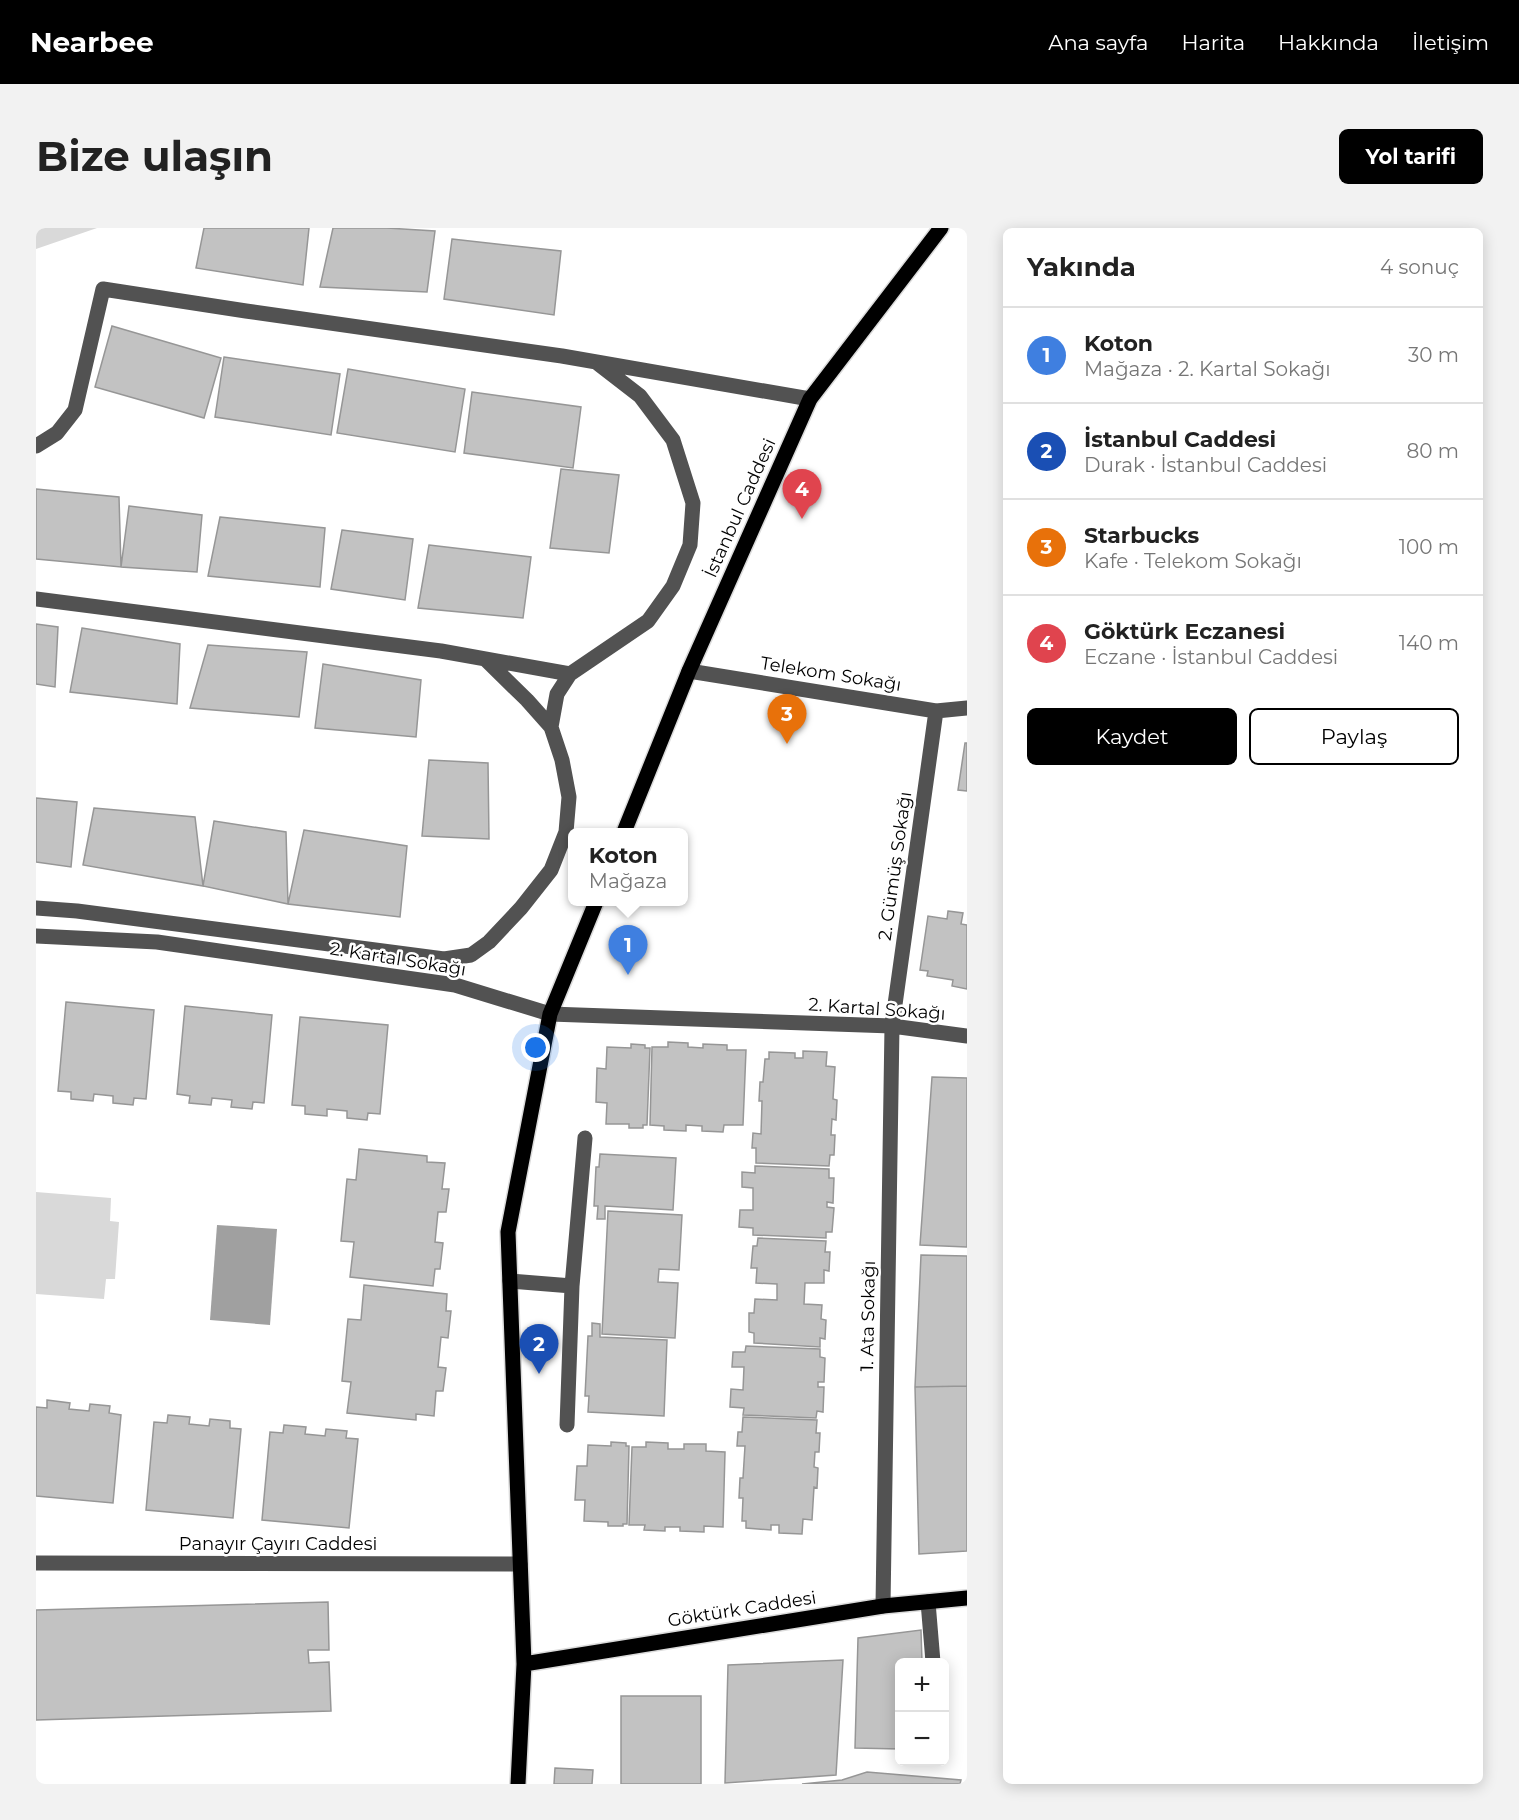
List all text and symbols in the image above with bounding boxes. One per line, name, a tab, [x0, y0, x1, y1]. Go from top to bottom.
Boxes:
text: Nearbee	[30, 25, 154, 59]
text: Ana sayfa	[1048, 30, 1148, 55]
text: Harita	[1181, 30, 1245, 55]
text: Hakkında	[1278, 30, 1379, 55]
text: İletişim	[1412, 30, 1489, 55]
button: Yol tarifi	[1339, 129, 1483, 184]
text: Bize ulaşın	[36, 130, 273, 182]
text: Yakında	[1027, 251, 1136, 283]
text: 4 sonuç	[1380, 255, 1459, 279]
text: Koton	[1084, 330, 1153, 357]
text: 1	[1043, 343, 1050, 367]
text: 30 m	[1408, 343, 1459, 367]
text: Mağaza · 2. Kartal Sokağı	[1084, 357, 1331, 381]
text: İstanbul Caddesi	[1084, 426, 1276, 453]
street label: İstanbul Caddesi	[699, 435, 781, 581]
text: 2	[1041, 439, 1052, 463]
text: 80 m	[1407, 439, 1459, 463]
text: Durak · İstanbul Caddesi	[1084, 453, 1327, 477]
pin: 4	[782, 470, 822, 519]
text: Starbucks	[1084, 522, 1199, 549]
text: 3	[1041, 535, 1052, 559]
text: 100 m	[1399, 535, 1459, 559]
text: Kafe · Telekom Sokağı	[1084, 549, 1302, 573]
text: Göktürk Eczanesi	[1084, 618, 1285, 645]
text: 4	[1040, 631, 1053, 655]
text: 140 m	[1399, 631, 1459, 655]
text: Eczane · İstanbul Caddesi	[1084, 645, 1338, 669]
street label: Telekom Sokağı	[759, 652, 903, 696]
pin: 3	[768, 694, 807, 744]
button: Kaydet	[1027, 708, 1237, 765]
button: Paylaş	[1249, 708, 1459, 765]
street label: 2. Gümüş Sokağı	[874, 790, 916, 942]
popup	[568, 828, 688, 906]
text: Koton	[589, 842, 658, 869]
text: Mağaza	[589, 869, 667, 893]
pin: 1	[608, 926, 648, 975]
street label: 2. Kartal Sokağı	[328, 937, 468, 981]
street label: 2. Kartal Sokağı	[808, 993, 946, 1025]
your location	[521, 1033, 550, 1062]
street label: 1. Ata Sokağı	[856, 1260, 880, 1372]
pin: 2	[520, 1324, 558, 1374]
street label: Panayır Çayırı Caddesi	[179, 1533, 377, 1555]
street label: Göktürk Caddesi	[666, 1586, 818, 1632]
map controls	[895, 1658, 949, 1766]
button: +	[895, 1658, 949, 1712]
button: −	[895, 1712, 949, 1766]

